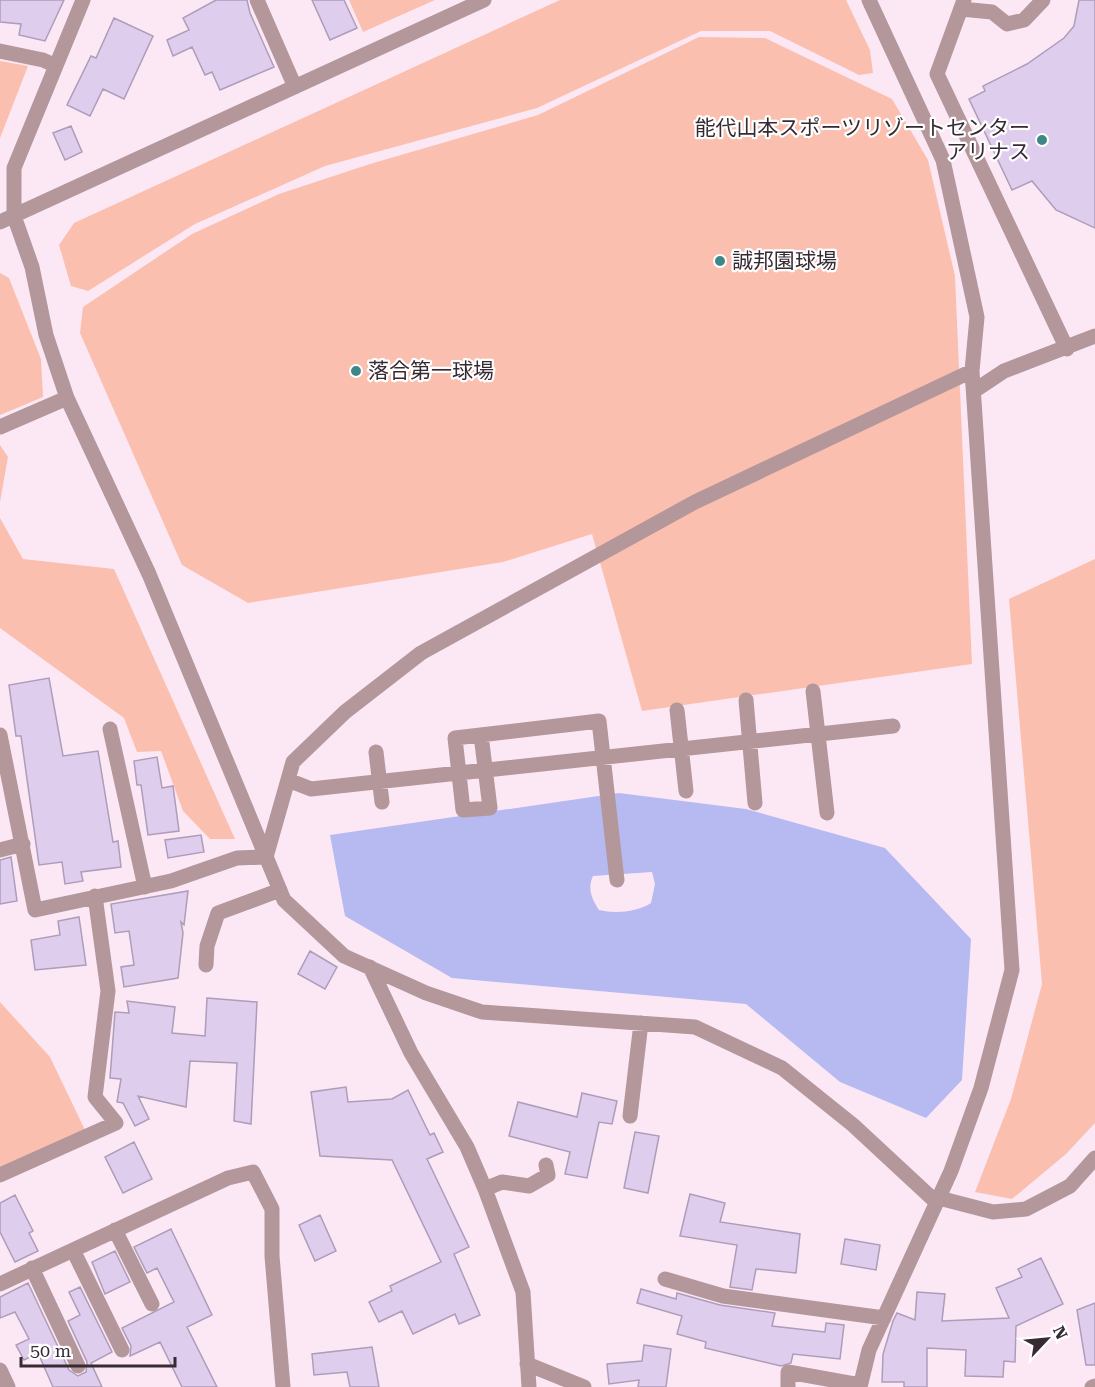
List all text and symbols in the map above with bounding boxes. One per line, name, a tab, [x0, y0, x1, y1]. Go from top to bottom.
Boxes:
place label: 能代山本スポーツリゾートセンター アリナス	[694, 116, 1030, 164]
marker: 能代山本スポーツリゾートセンター アリナス	[1035, 133, 1049, 147]
place label: 誠邦園球場	[732, 249, 837, 273]
marker: 誠邦園球場	[713, 254, 727, 268]
place label: 落合第一球場	[368, 359, 494, 383]
marker: 落合第一球場	[349, 364, 363, 378]
north arrow	[1017, 1309, 1077, 1369]
text: N	[1049, 1323, 1071, 1342]
scale bar	[21, 1330, 176, 1368]
text: 50 m	[30, 1340, 71, 1361]

